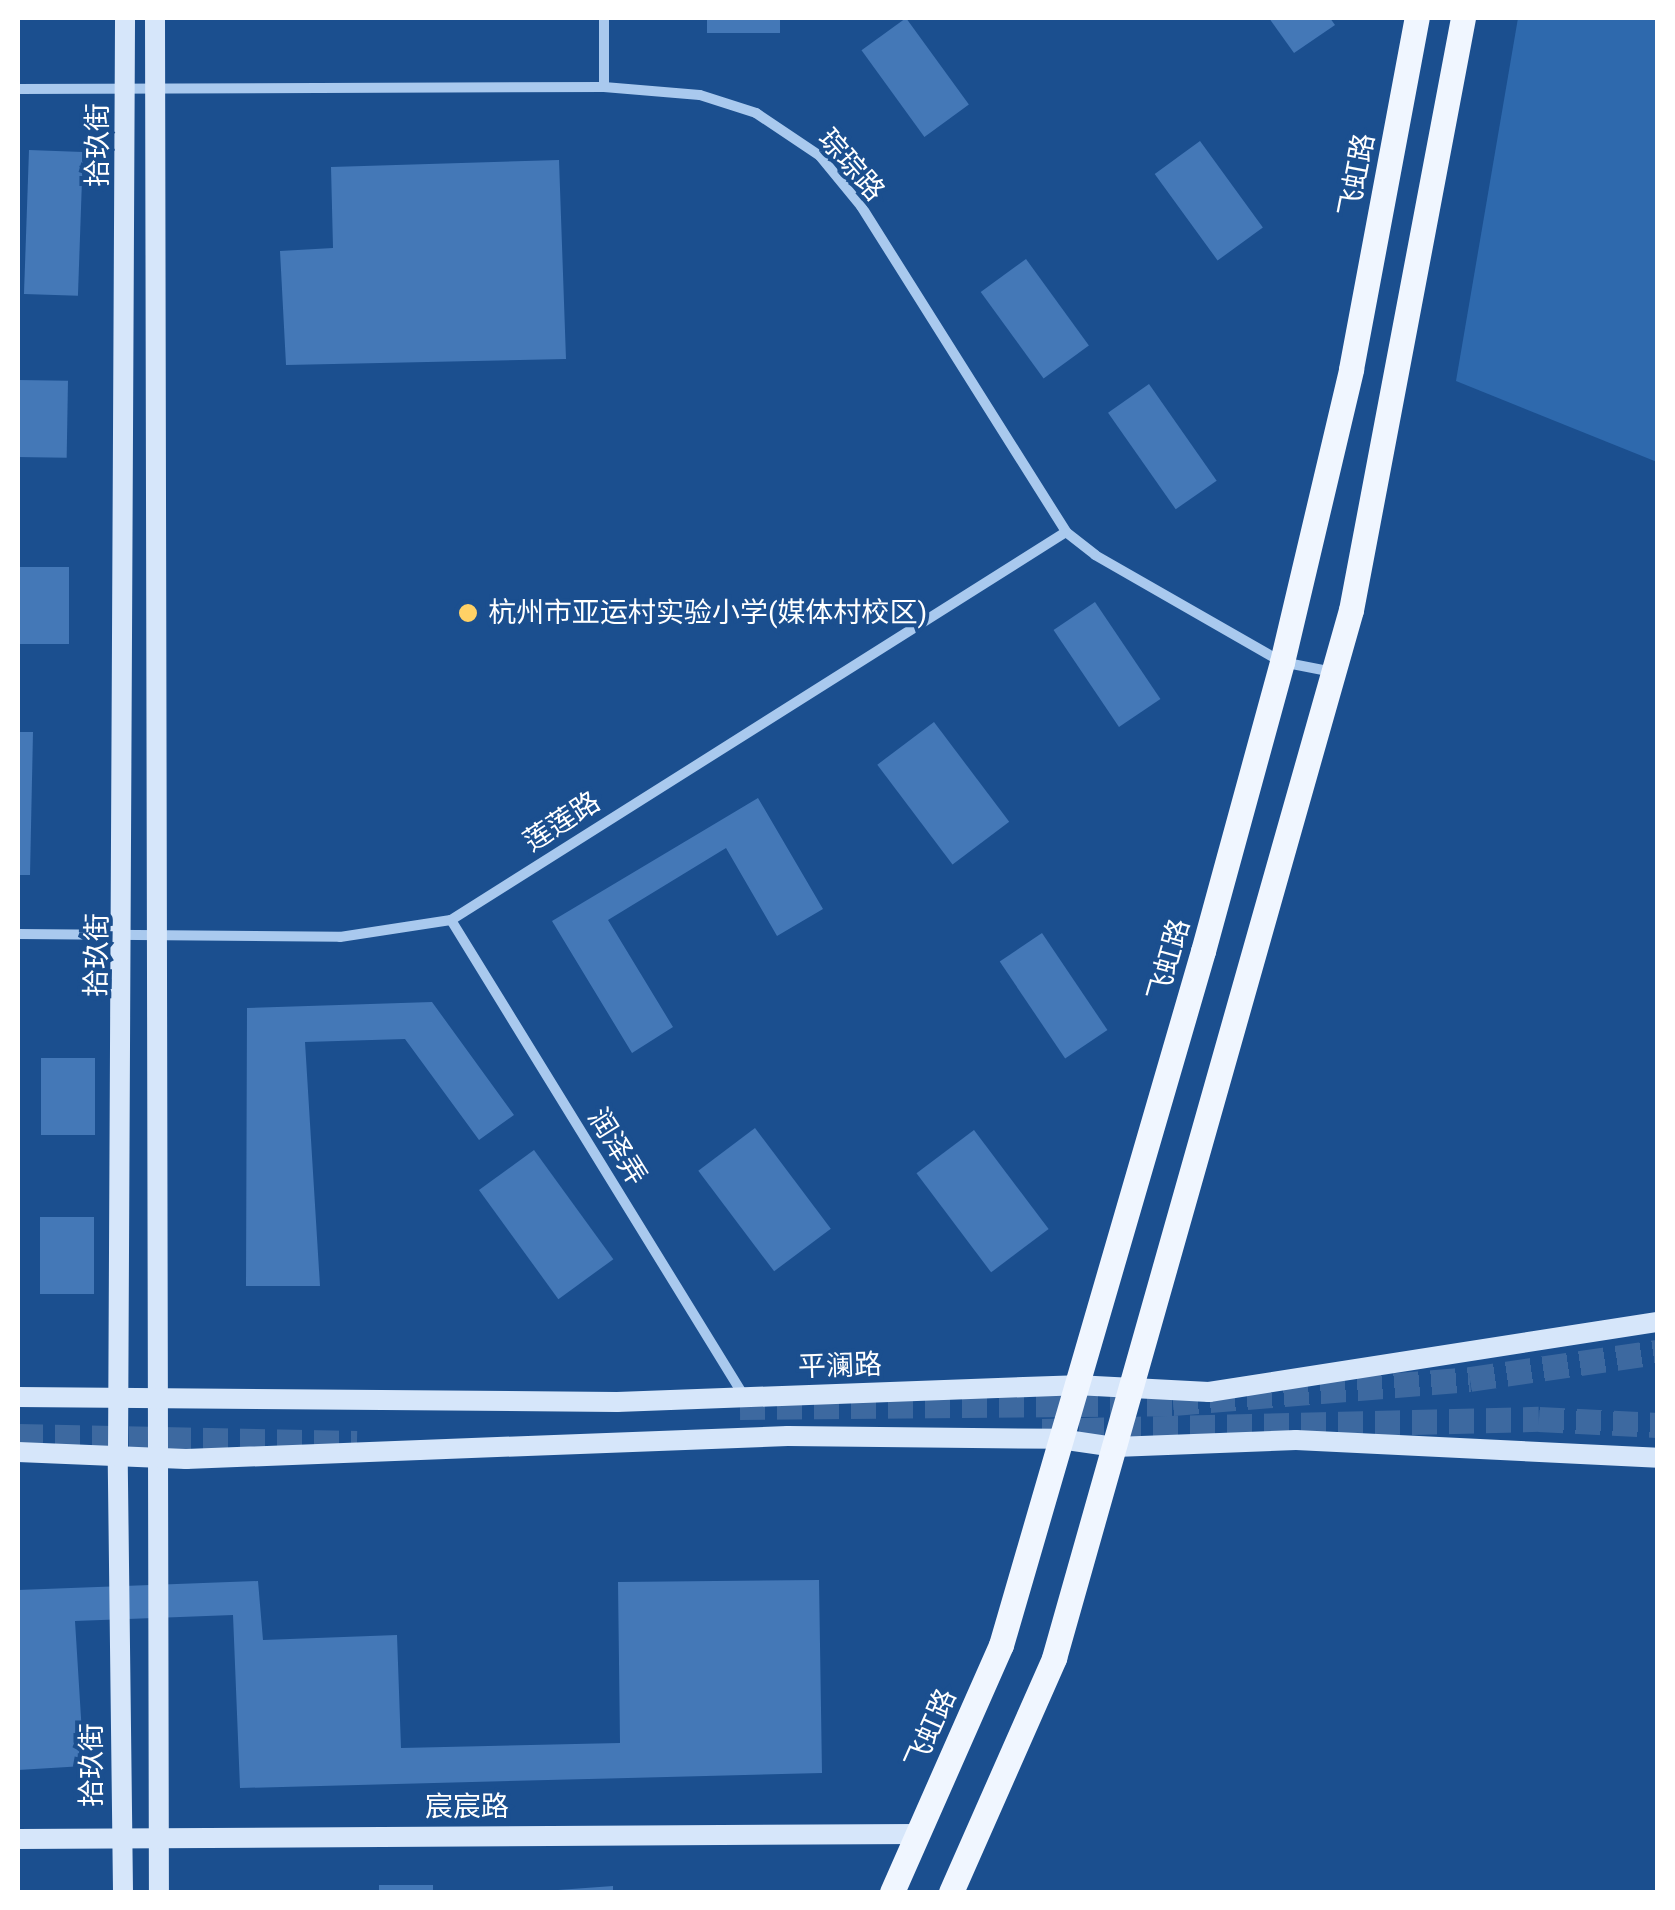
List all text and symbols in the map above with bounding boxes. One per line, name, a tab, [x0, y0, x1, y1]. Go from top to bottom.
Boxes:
street label: 拾玖街	[81, 103, 115, 187]
street label: 琮琮路	[811, 122, 891, 208]
street label: 飞虹路	[1332, 131, 1382, 219]
place label: 杭州市亚运村实验小学(媒体村校区)	[488, 596, 927, 630]
marker: 杭州市亚运村实验小学(媒体村校区)	[457, 602, 479, 624]
street label: 莲莲路	[518, 785, 606, 859]
street label: 拾玖街	[79, 913, 115, 997]
street label: 飞虹路	[1141, 915, 1197, 1005]
street label: 润泽弄	[580, 1102, 654, 1192]
street label: 平澜路	[797, 1348, 883, 1384]
street label: 飞虹路	[899, 1684, 963, 1774]
street label: 拾玖街	[75, 1723, 109, 1807]
street label: 宸宸路	[425, 1790, 509, 1824]

